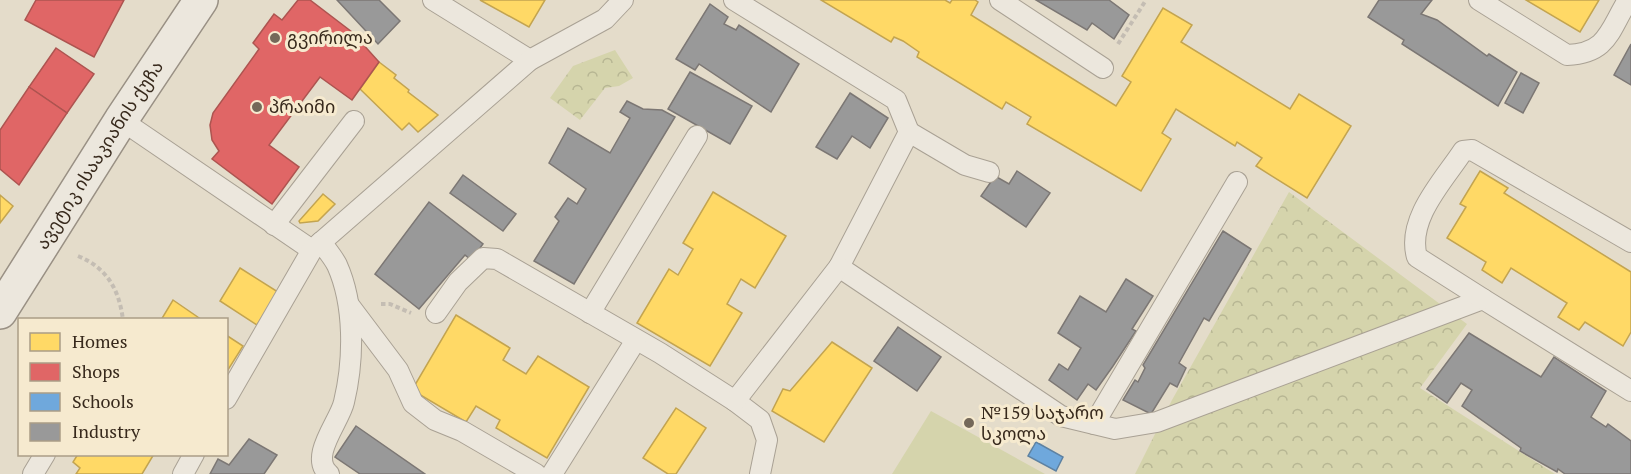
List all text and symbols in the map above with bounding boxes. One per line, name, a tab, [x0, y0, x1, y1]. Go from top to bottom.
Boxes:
place label: გვირილა	[287, 25, 373, 49]
marker: გვირილა	[268, 31, 282, 45]
street label: ავეტიკ ისააკიანის ქუჩა	[30, 56, 168, 253]
place label: პრაიმი	[269, 94, 335, 118]
marker: პრაიმი	[250, 100, 264, 114]
legend	[18, 318, 228, 456]
text: Homes	[72, 329, 127, 353]
text: Shops	[72, 359, 120, 383]
text: Schools	[72, 389, 134, 413]
place label: №159 საჯარო სკოლა	[981, 400, 1104, 445]
marker: №159 საჯარო სკოლა	[962, 416, 976, 430]
text: Industry	[72, 419, 141, 443]

